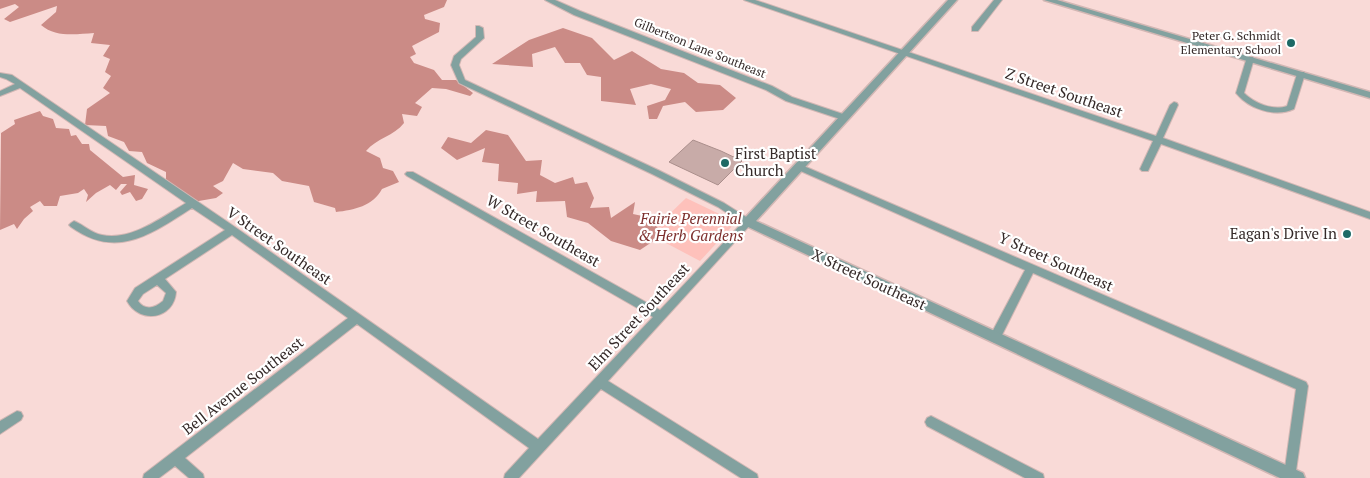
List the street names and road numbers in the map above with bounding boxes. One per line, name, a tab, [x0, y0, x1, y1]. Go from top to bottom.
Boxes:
street label: Gilbertson Lane Southeast	[632, 14, 769, 81]
street label: Z Street Southeast	[1003, 63, 1126, 122]
street label: W Street Southeast	[483, 190, 604, 271]
street label: V Street Southeast	[223, 202, 336, 289]
street label: Y Street Southeast	[996, 227, 1117, 296]
street label: X Street Southeast	[809, 244, 930, 315]
street label: Elm Street Southeast	[583, 258, 694, 374]
street label: Bell Avenue Southeast	[178, 331, 307, 439]

